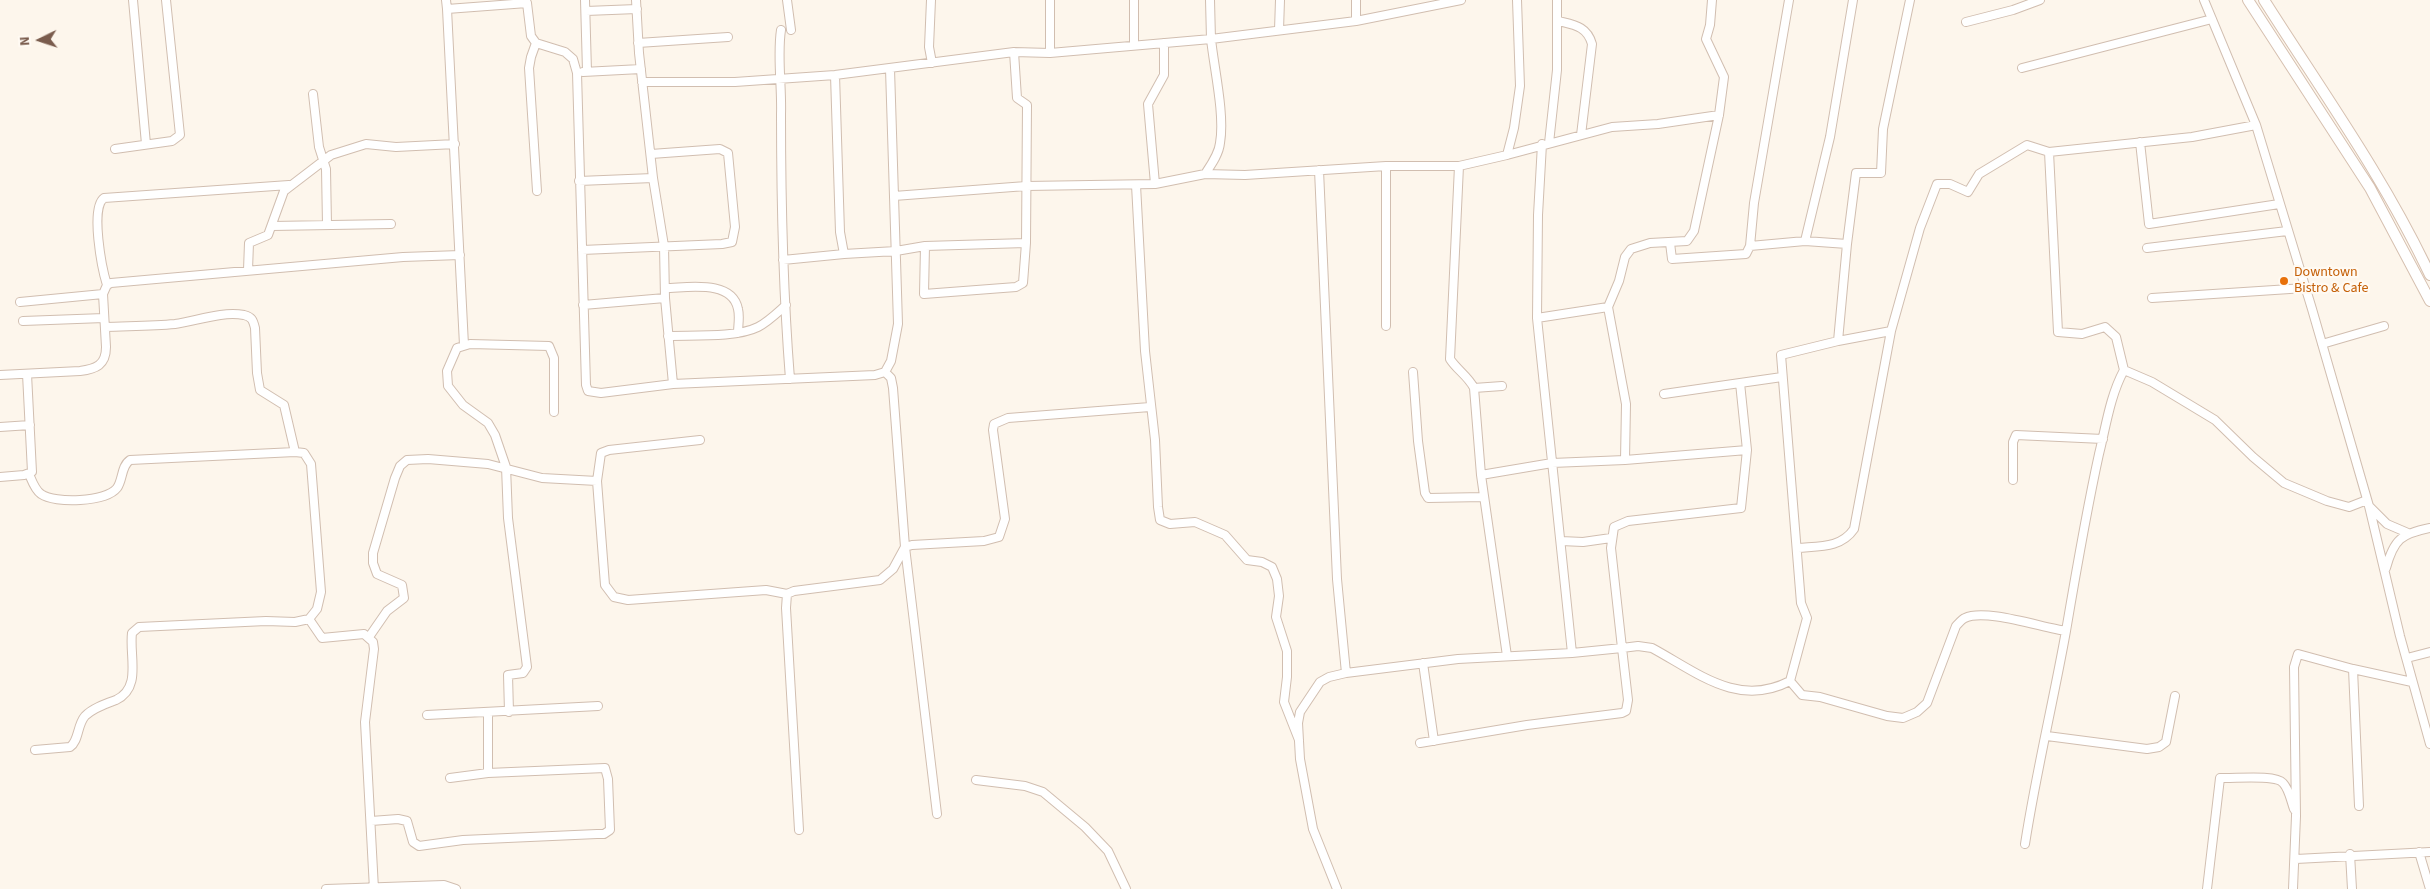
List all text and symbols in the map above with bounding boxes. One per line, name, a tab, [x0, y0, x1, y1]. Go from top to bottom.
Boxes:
north arrow	[15, 15, 65, 65]
text: N	[15, 36, 35, 46]
place label: Downtown Bistro & Cafe	[2294, 265, 2368, 298]
marker: Downtown Bistro & Cafe	[2278, 275, 2290, 287]

